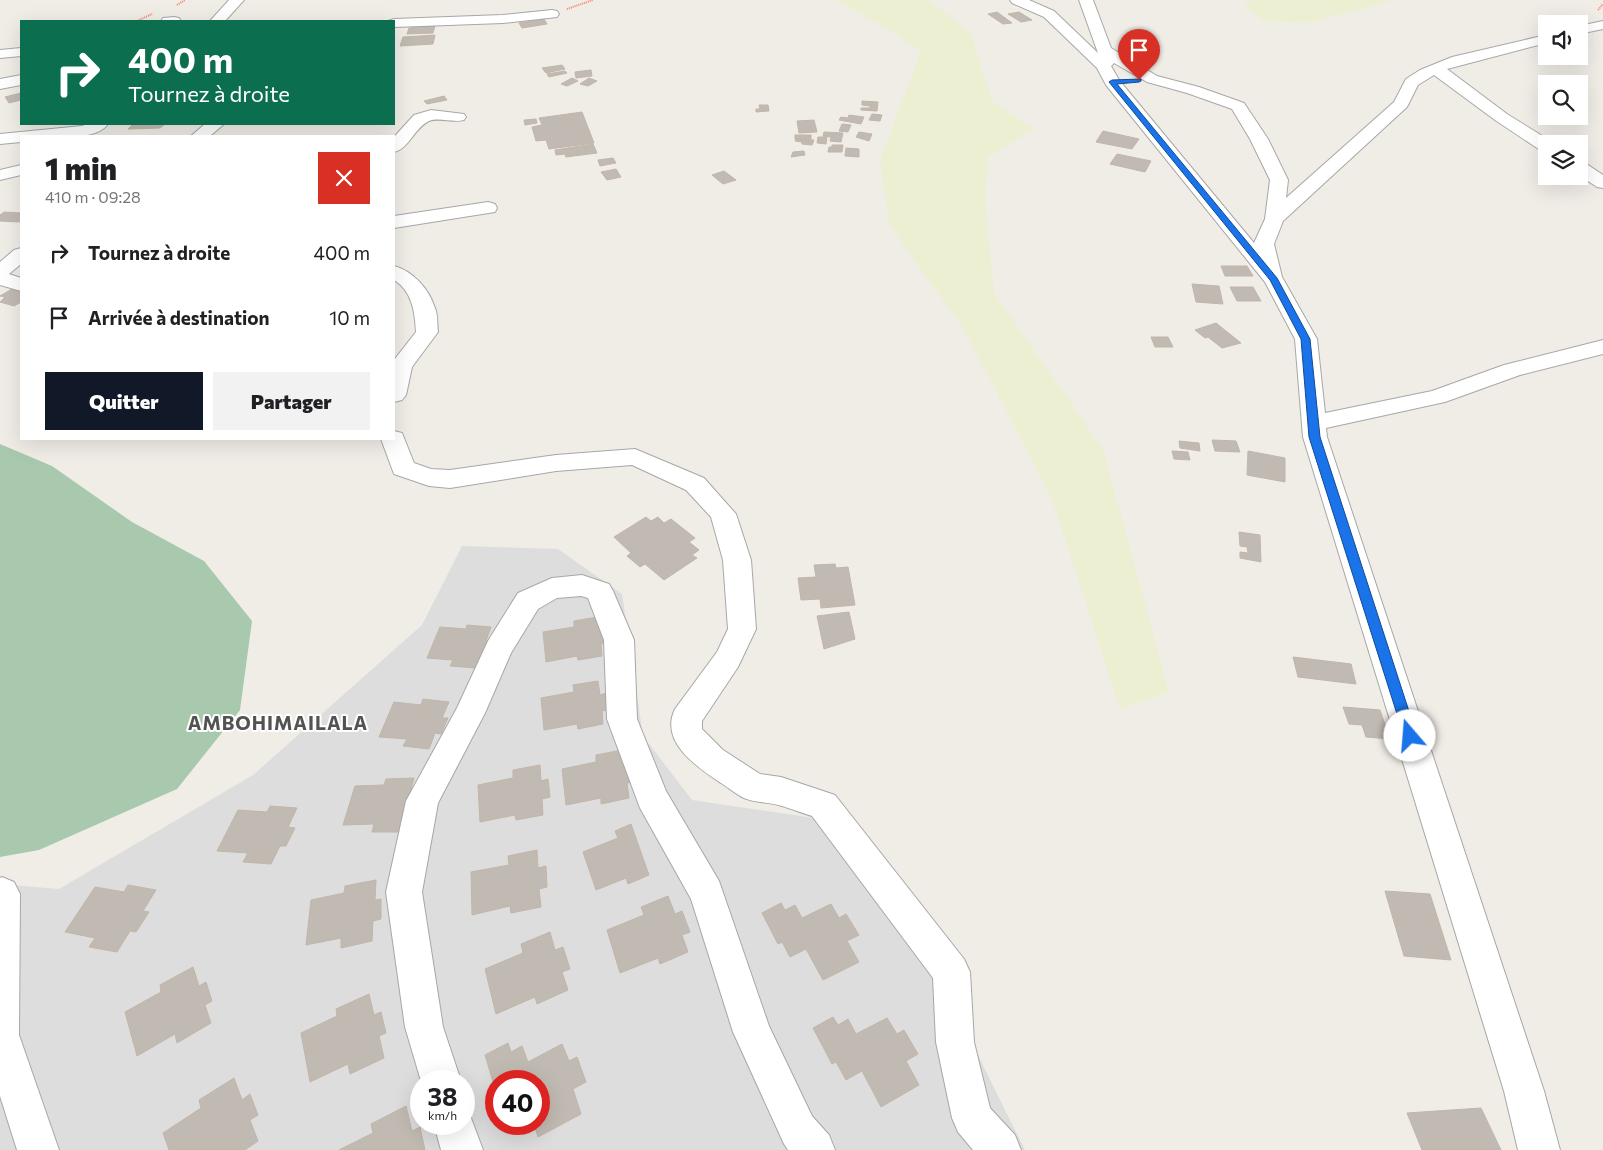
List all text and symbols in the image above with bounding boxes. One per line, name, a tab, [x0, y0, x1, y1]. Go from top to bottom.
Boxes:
map controls	[1538, 15, 1588, 185]
button: sound	[1538, 15, 1588, 65]
pin	[1118, 29, 1160, 80]
icon: arrive	[1125, 36, 1153, 64]
text: 400 m	[128, 37, 233, 80]
icon: right	[45, 40, 110, 105]
button: search	[1538, 75, 1588, 125]
text: Tournez à droite	[128, 80, 290, 107]
button: layers	[1538, 135, 1588, 185]
text: 1 min	[45, 149, 117, 186]
button: close	[318, 152, 370, 204]
text: 410 m · 09:28	[45, 187, 141, 206]
icon: right	[45, 239, 73, 267]
text: Tournez à droite	[88, 241, 230, 264]
text: 400 m	[314, 241, 370, 264]
icon: arrive	[45, 304, 73, 332]
text: Arrivée à destination	[88, 306, 270, 329]
text: 10 m	[329, 306, 370, 329]
button: Quitter	[45, 372, 203, 430]
button: Partager	[213, 372, 370, 430]
position arrow	[1383, 709, 1435, 761]
district label: AMBOHIMAILALA	[188, 711, 368, 734]
speed limit sign: 40	[485, 1070, 550, 1135]
text: 38	[427, 1081, 458, 1111]
text: km/h	[428, 1108, 457, 1122]

